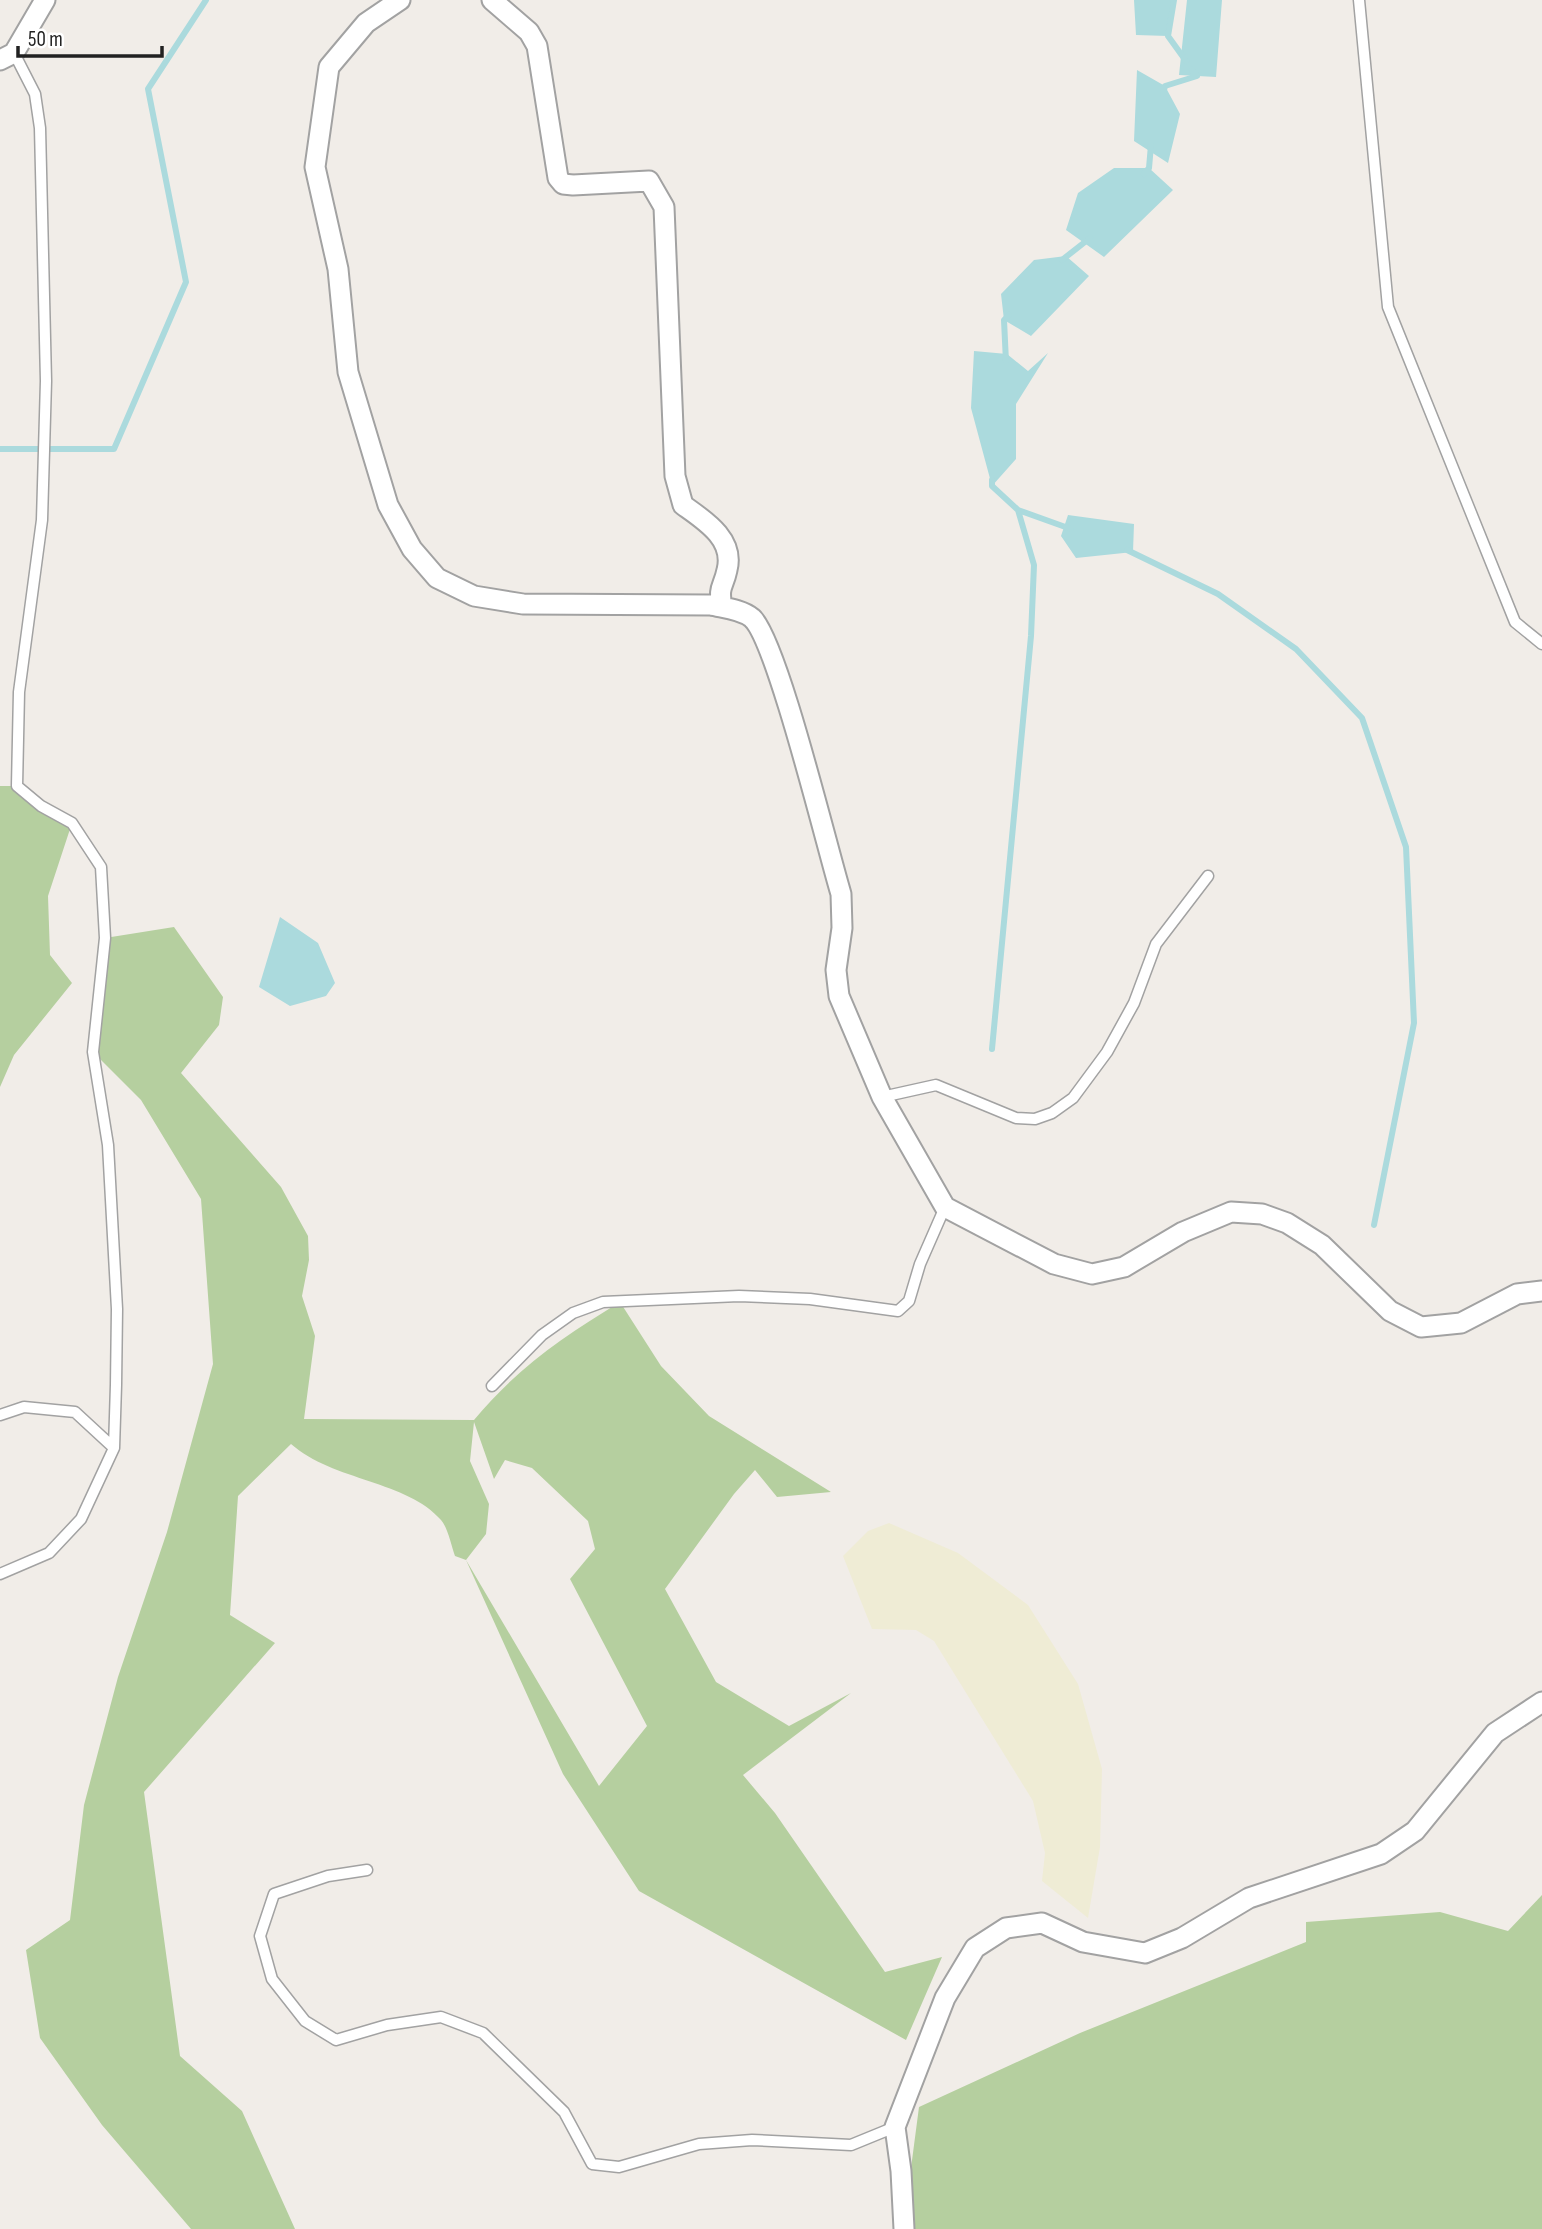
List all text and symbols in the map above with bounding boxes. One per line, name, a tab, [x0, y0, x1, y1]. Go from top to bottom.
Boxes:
scale bar	[18, 14, 161, 58]
text: 50 m	[28, 27, 63, 52]

